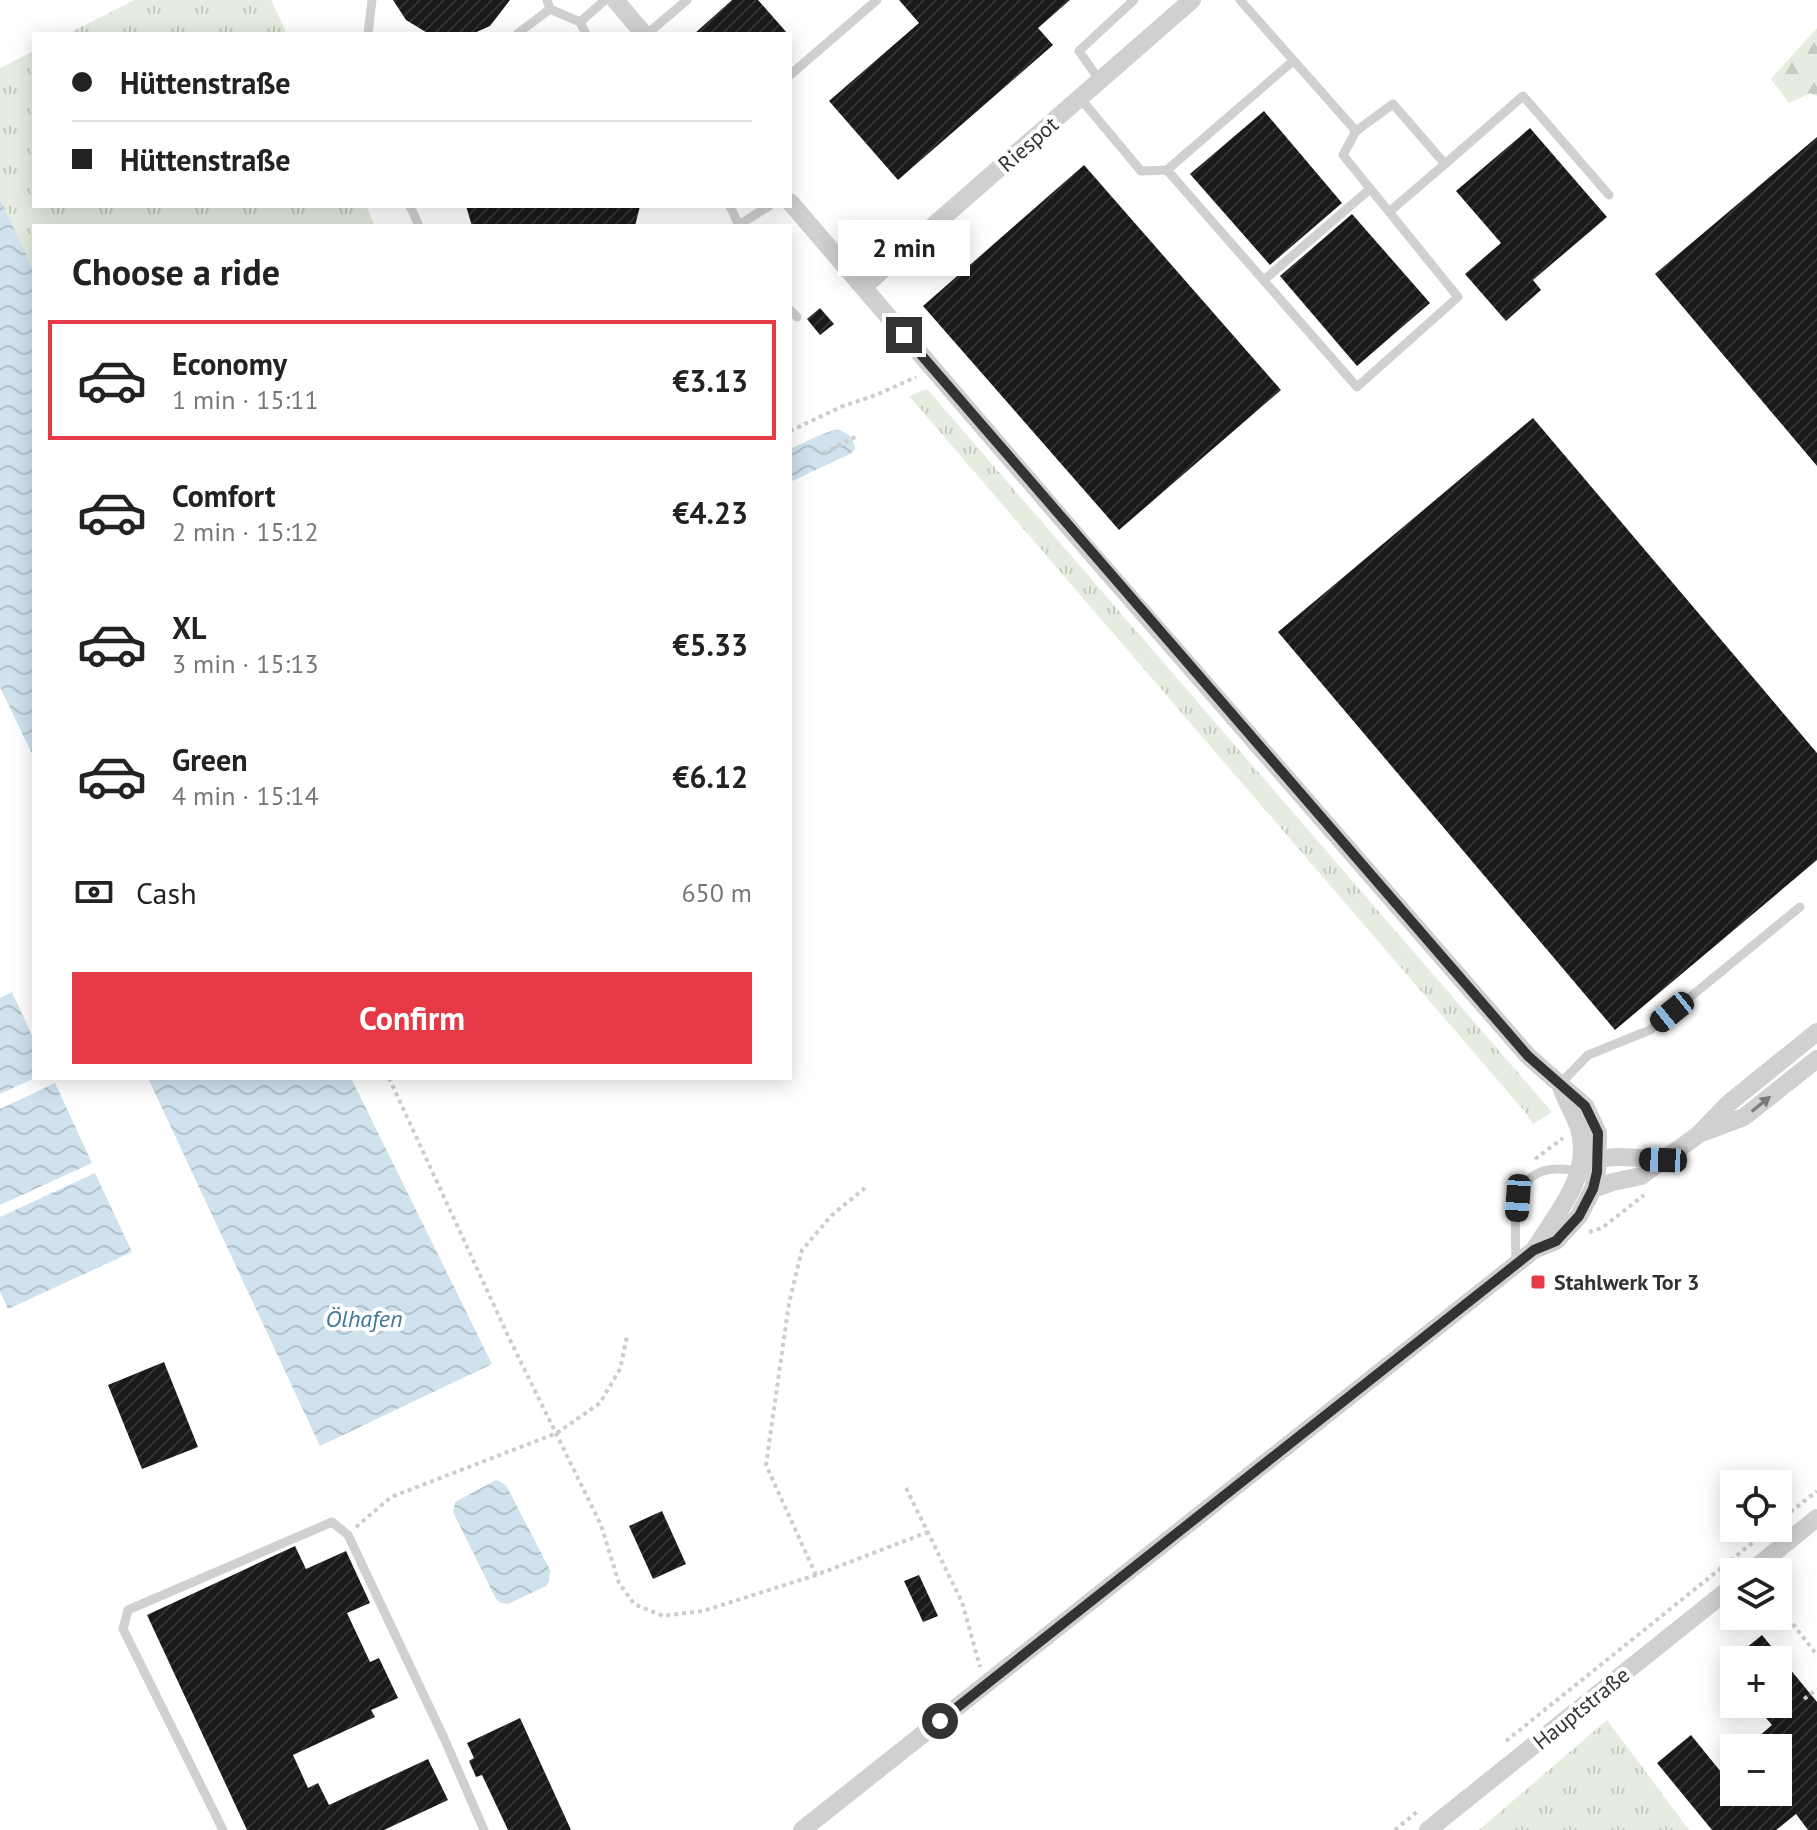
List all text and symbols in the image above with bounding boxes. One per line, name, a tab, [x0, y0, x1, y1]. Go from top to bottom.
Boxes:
text: Hüttenstraße	[120, 63, 291, 102]
street label: Riespot	[992, 110, 1064, 178]
text: Hüttenstraße	[120, 140, 291, 179]
callout: 2 min	[838, 219, 970, 275]
text: 2 min	[872, 231, 936, 264]
text: Choose a ride	[72, 248, 280, 295]
route end	[886, 317, 922, 353]
icon: car	[76, 344, 148, 416]
text: Economy	[172, 344, 287, 383]
text: €3.13	[673, 361, 748, 400]
text: 1 min · 15:11	[172, 383, 319, 416]
icon: car	[76, 476, 148, 548]
text: Comfort	[172, 476, 275, 515]
text: €4.23	[673, 493, 748, 532]
text: 2 min · 15:12	[172, 515, 319, 548]
icon: car	[76, 608, 148, 680]
text: XL	[172, 608, 206, 647]
text: €5.33	[673, 625, 748, 664]
text: 3 min · 15:13	[172, 647, 319, 680]
icon: car	[76, 740, 148, 812]
text: Green	[172, 740, 247, 779]
text: €6.12	[673, 757, 748, 796]
text: 4 min · 15:14	[172, 779, 319, 812]
icon: cash	[72, 870, 116, 914]
text: Cash	[136, 873, 197, 912]
text: 650 m	[681, 876, 752, 909]
button: Confirm	[72, 972, 752, 1064]
car	[1646, 988, 1698, 1036]
one-way arrow	[1751, 1096, 1771, 1112]
car	[1639, 1147, 1687, 1173]
car	[1504, 1173, 1532, 1223]
place label: Stahlwerk Tor 3	[1554, 1268, 1699, 1296]
marker: Stahlwerk Tor 3	[1529, 1273, 1547, 1291]
water label: Ölhafen	[326, 1303, 402, 1334]
map controls	[1720, 1470, 1792, 1806]
button: locate	[1720, 1470, 1792, 1542]
button: layers	[1720, 1558, 1792, 1630]
button: +	[1720, 1646, 1792, 1718]
street label: Hauptstraße	[1527, 1661, 1635, 1755]
route start	[922, 1703, 958, 1739]
button: −	[1720, 1734, 1792, 1806]

